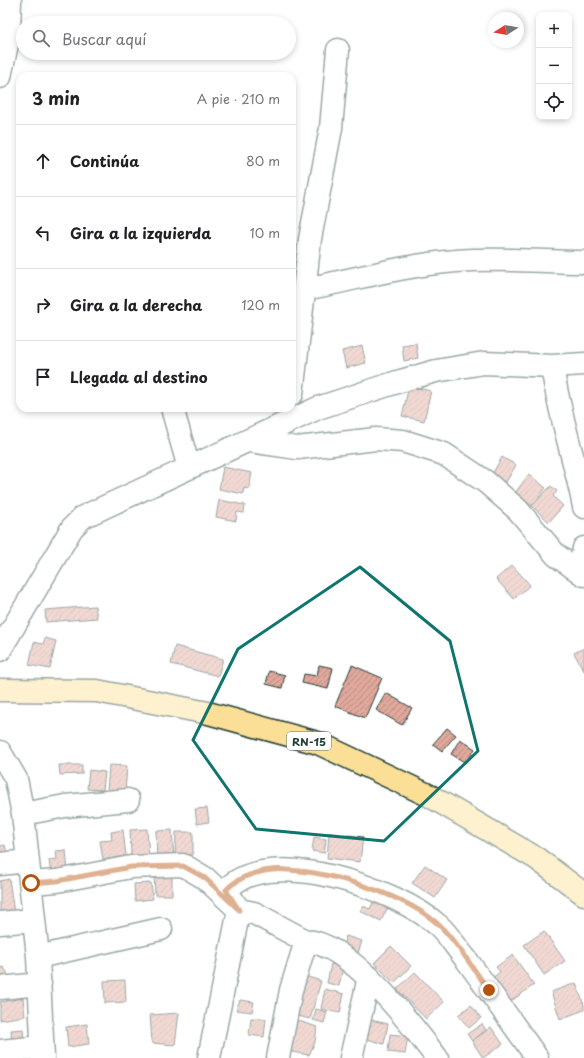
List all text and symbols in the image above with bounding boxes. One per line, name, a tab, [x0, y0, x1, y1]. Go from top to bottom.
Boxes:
north arrow	[488, 12, 524, 48]
map controls	[536, 12, 572, 120]
button: +	[536, 12, 572, 48]
search box	[16, 16, 296, 60]
icon: search	[30, 27, 52, 49]
text: Buscar aquí	[62, 27, 146, 50]
button: −	[536, 48, 572, 84]
button: locate	[536, 84, 572, 120]
text: 3 min	[32, 85, 80, 111]
text: A pie · 210 m	[197, 89, 280, 108]
text: Continúa	[70, 149, 139, 172]
icon: ahead	[32, 150, 54, 172]
text: 80 m	[246, 151, 280, 170]
text: Gira a la izquierda	[70, 221, 211, 244]
icon: left	[32, 222, 54, 244]
text: 10 m	[250, 223, 280, 242]
text: Gira a la derecha	[70, 293, 202, 316]
icon: right	[32, 294, 54, 316]
text: 120 m	[241, 295, 280, 314]
text: Llegada al destino	[70, 365, 208, 388]
icon: arrive	[32, 366, 54, 388]
road number: RN-15	[287, 732, 331, 750]
route start	[22, 874, 40, 892]
route end	[480, 981, 498, 999]

